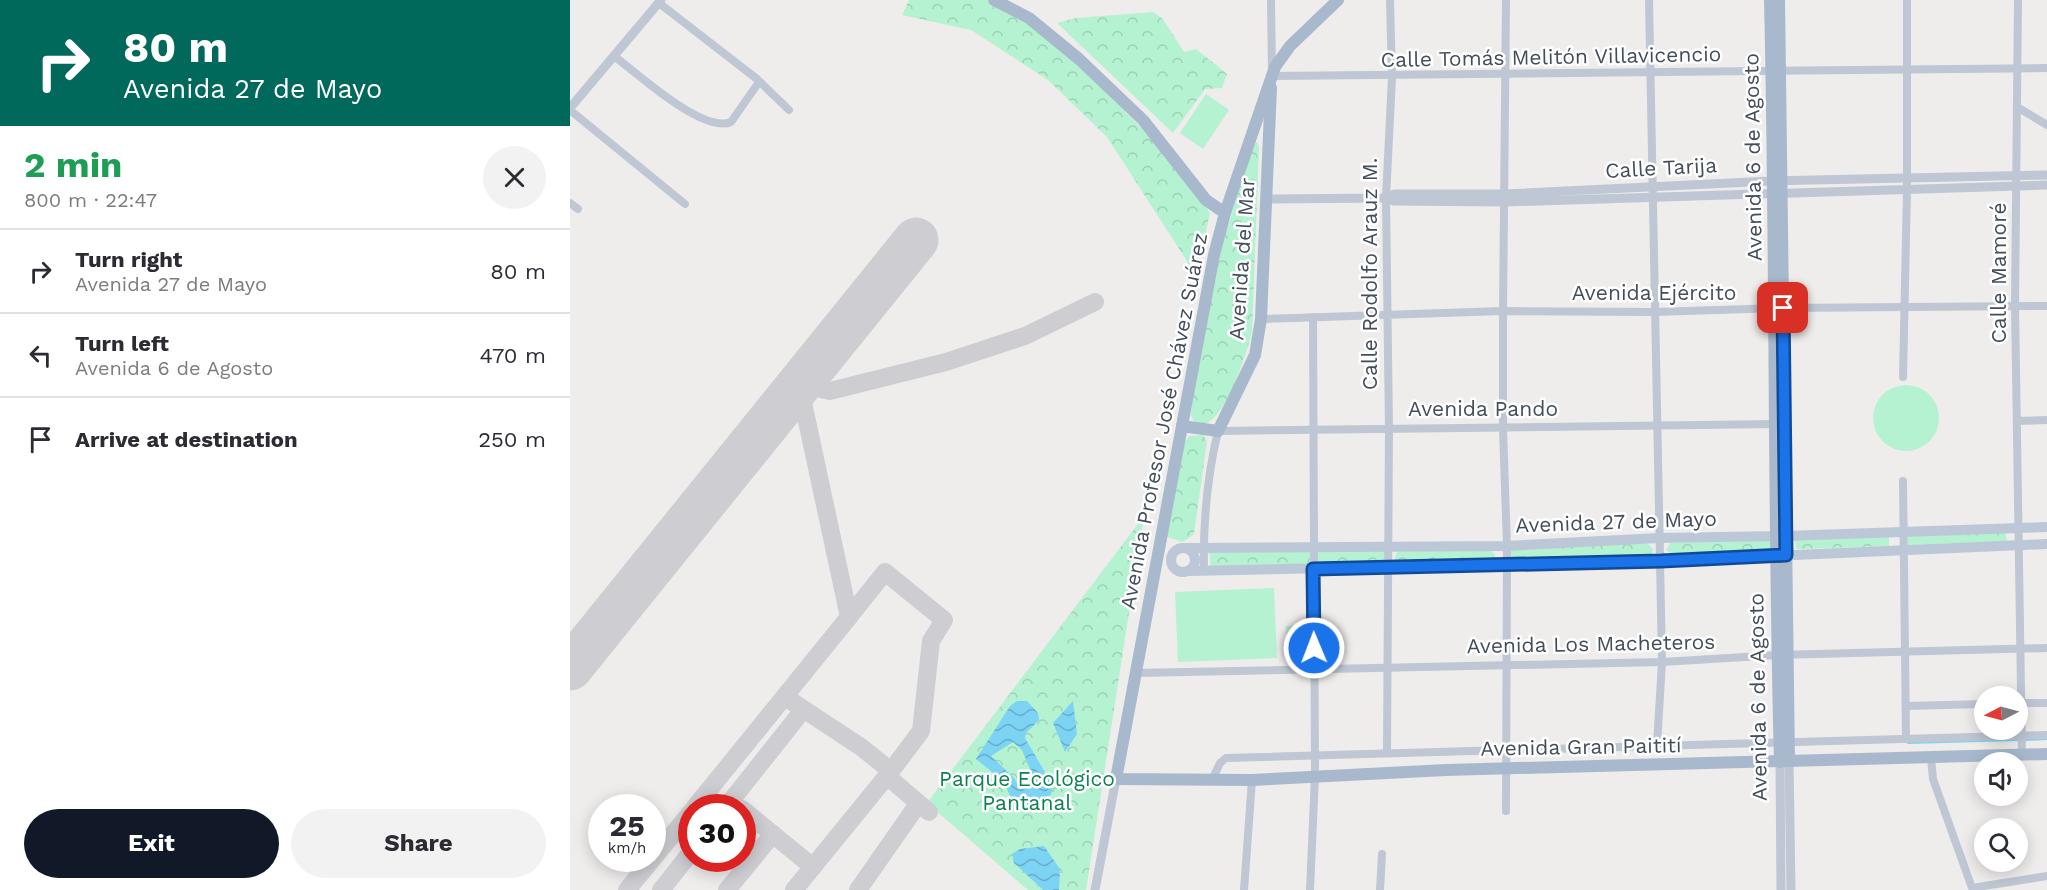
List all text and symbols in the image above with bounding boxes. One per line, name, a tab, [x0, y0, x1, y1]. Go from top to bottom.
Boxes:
text: 80 m	[123, 23, 228, 72]
icon: right	[24, 24, 102, 102]
street label: Calle Tomás Melitón Villavicencio	[1380, 41, 1721, 72]
street label: Avenida 6 de Agosto	[1738, 53, 1767, 261]
text: Avenida 27 de Mayo	[123, 73, 382, 105]
text: 2 min	[24, 144, 122, 186]
button: close	[483, 146, 546, 209]
street label: Calle Tarija	[1604, 152, 1718, 183]
street label: Calle Rodolfo Arauz M.	[1357, 158, 1382, 390]
street label: Avenida del Mar	[1223, 176, 1260, 341]
text: 800 m · 22:47	[24, 188, 157, 212]
street label: Calle Mamoré	[1986, 202, 2011, 344]
street label: Avenida Profesor José Chávez Suárez	[1115, 230, 1212, 611]
text: Turn right	[75, 247, 182, 272]
icon: right	[24, 255, 57, 288]
text: 80 m	[490, 259, 546, 284]
text: Avenida 27 de Mayo	[75, 272, 267, 296]
street label: Avenida Ejército	[1572, 280, 1736, 305]
pin	[1757, 282, 1808, 333]
icon: arrive	[1766, 291, 1799, 324]
text: Turn left	[75, 331, 169, 356]
icon: left	[24, 339, 57, 372]
text: 470 m	[480, 343, 546, 368]
text: Avenida 6 de Agosto	[75, 356, 273, 380]
street label: Avenida Pando	[1408, 396, 1558, 421]
icon: arrive	[24, 423, 57, 456]
text: Arrive at destination	[75, 427, 298, 452]
text: 250 m	[478, 427, 546, 452]
street label: Avenida 27 de Mayo	[1515, 505, 1717, 538]
street label: Avenida 6 de Agosto	[1743, 593, 1772, 801]
position arrow	[1282, 616, 1346, 680]
street label: Avenida Los Macheteros	[1466, 629, 1716, 658]
north arrow	[1974, 686, 2028, 740]
map controls	[1974, 686, 2028, 872]
street label: Avenida Gran Paitití	[1480, 732, 1682, 761]
button: sound	[1974, 752, 2028, 806]
park label: Parque Ecológico Pantanal	[939, 766, 1115, 815]
speed limit sign: 30	[678, 794, 756, 872]
text: 25	[609, 808, 645, 843]
button: Exit	[24, 809, 279, 878]
button: Share	[291, 809, 546, 878]
button: search	[1974, 818, 2028, 872]
text: km/h	[608, 839, 646, 857]

